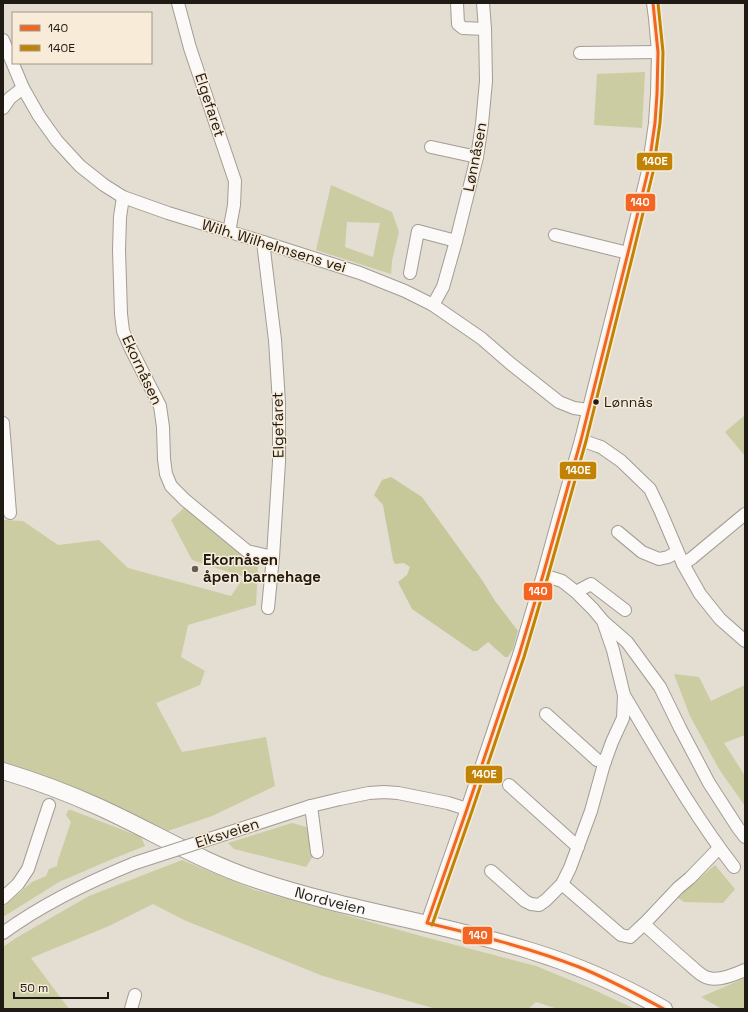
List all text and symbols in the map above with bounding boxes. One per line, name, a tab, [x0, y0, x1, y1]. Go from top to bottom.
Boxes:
legend	[12, 12, 152, 64]
text: 140	[48, 20, 68, 36]
text: 140E	[48, 40, 75, 56]
street label: Elgefaret	[191, 70, 230, 139]
street label: Lønnåsen	[458, 121, 491, 193]
line badge: 140E	[636, 152, 673, 171]
text: 140E	[642, 154, 668, 168]
line badge: 140	[625, 193, 656, 212]
text: 140	[630, 195, 650, 209]
street label: Wilh. Wilhelmsens vei	[200, 215, 349, 277]
street label: Ekornåsen	[118, 332, 167, 408]
street label: Elgefaret	[267, 392, 288, 458]
place label: Lønnås	[604, 393, 653, 411]
marker: Lønnås	[591, 397, 601, 407]
line badge: 140E	[559, 461, 597, 480]
text: 140E	[565, 463, 591, 477]
place label: Ekornåsen åpen barnehage	[203, 550, 321, 586]
marker: Ekornåsen åpen barnehage	[190, 564, 200, 574]
line badge: 140	[523, 582, 553, 601]
text: 140	[528, 584, 548, 598]
line badge: 140E	[465, 765, 503, 784]
text: 140E	[471, 767, 497, 781]
street label: Eiksveien	[193, 813, 261, 852]
street label: Nordveien	[293, 882, 368, 919]
line badge: 140	[462, 926, 493, 945]
text: 140	[468, 928, 488, 942]
scale bar	[14, 974, 108, 1000]
text: 50 m	[20, 980, 48, 996]

